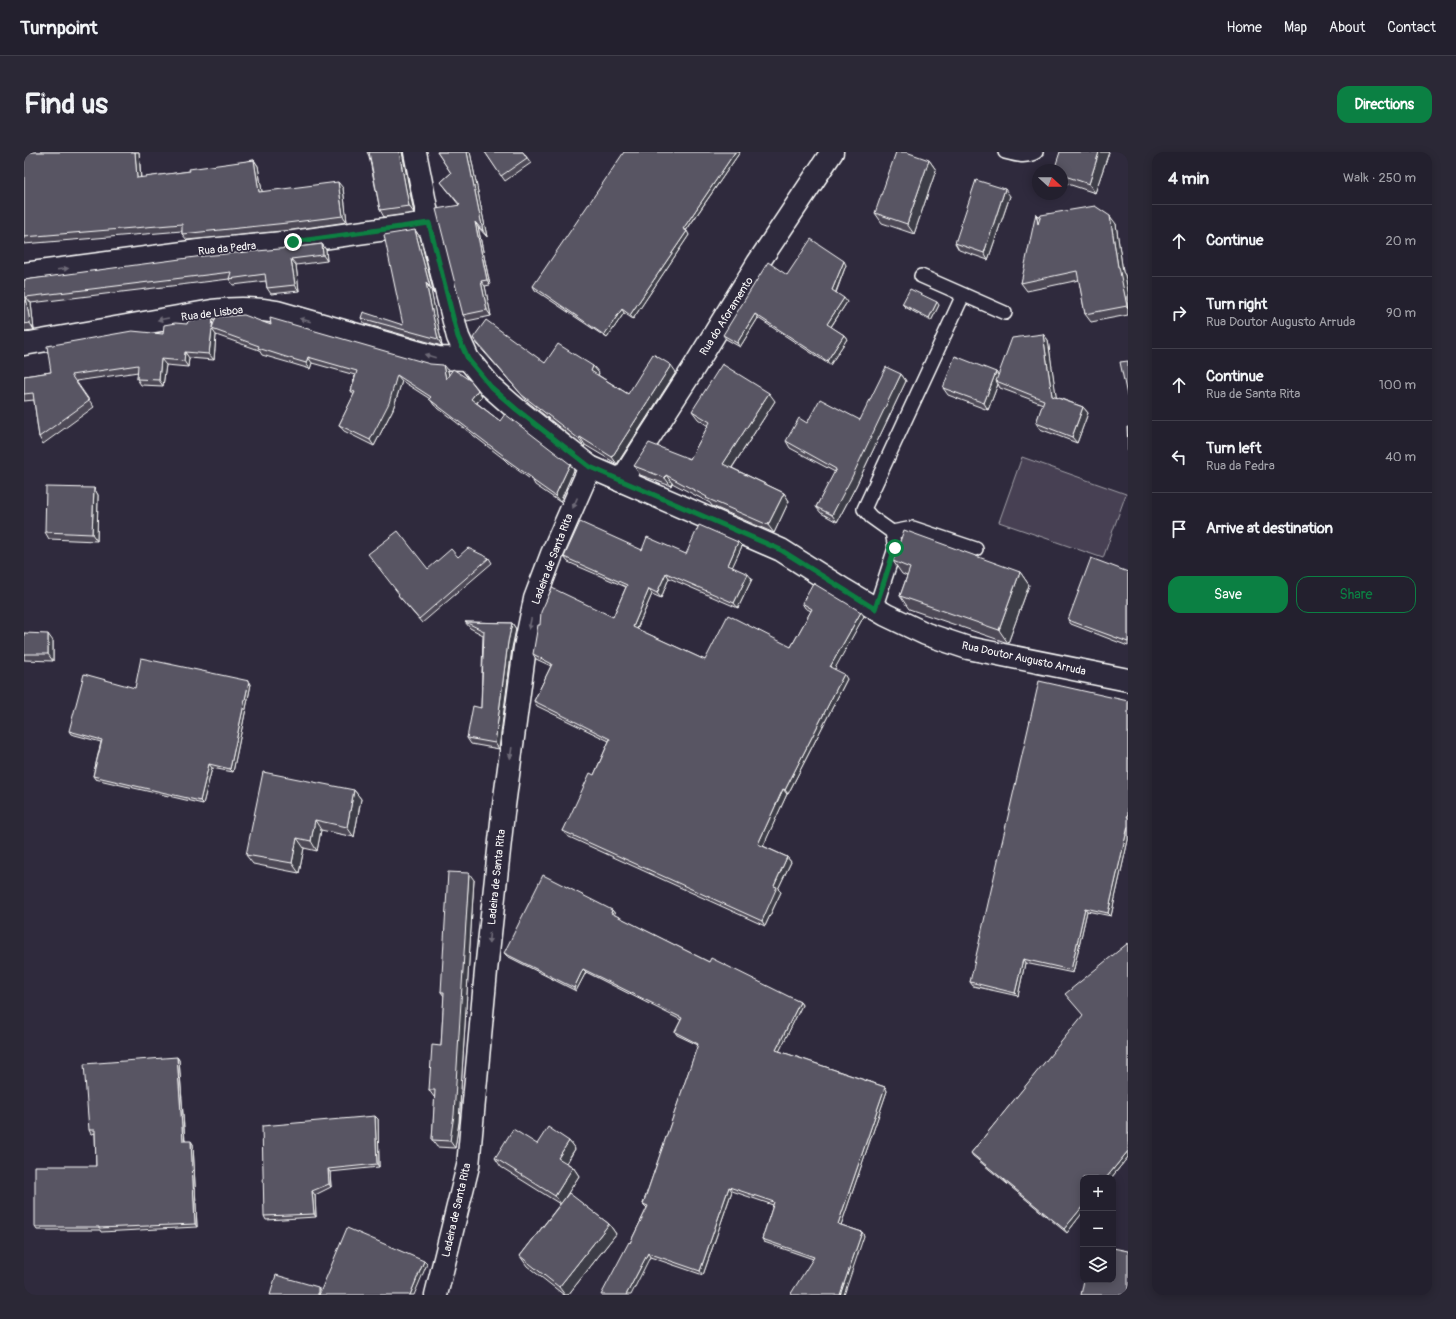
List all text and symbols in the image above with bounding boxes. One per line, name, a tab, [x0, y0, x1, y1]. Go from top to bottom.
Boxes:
text: Turnpoint	[20, 16, 98, 40]
text: Home	[1227, 19, 1262, 36]
text: Map	[1284, 19, 1307, 36]
text: About	[1329, 19, 1365, 36]
text: Contact	[1387, 19, 1436, 36]
button: Directions	[1337, 86, 1432, 123]
text: Find us	[24, 87, 108, 122]
north arrow	[1032, 164, 1068, 200]
text: 4 min	[1168, 168, 1209, 189]
text: Walk · 250 m	[1343, 170, 1416, 186]
icon: ahead	[1168, 230, 1190, 252]
text: Continue	[1206, 231, 1264, 250]
route end	[284, 233, 302, 251]
text: 20 m	[1385, 233, 1416, 249]
street label: Rua da Pedra	[197, 239, 257, 258]
one-way arrow	[57, 266, 69, 272]
street label: Rua do Aforamento	[697, 275, 756, 358]
text: Turn right	[1206, 295, 1267, 314]
icon: right	[1168, 302, 1190, 324]
street label: Rua de Lisboa	[180, 303, 244, 324]
text: 90 m	[1386, 305, 1416, 321]
text: Rua Doutor Augusto Arruda	[1206, 314, 1355, 330]
one-way arrow	[157, 317, 169, 323]
one-way arrow	[298, 317, 310, 323]
one-way arrow	[423, 353, 435, 359]
text: Continue	[1206, 367, 1264, 386]
icon: ahead	[1168, 374, 1190, 396]
text: 100 m	[1379, 377, 1416, 393]
text: Rua de Santa Rita	[1206, 386, 1300, 402]
text: Turn left	[1206, 439, 1262, 458]
icon: left	[1168, 446, 1190, 468]
text: 40 m	[1385, 449, 1416, 465]
text: Rua da Pedra	[1206, 458, 1275, 474]
one-way arrow	[571, 497, 577, 509]
street label: Ladeira de Santa Rita	[529, 512, 576, 606]
icon: arrive	[1168, 518, 1190, 540]
text: Arrive at destination	[1206, 519, 1333, 538]
route start	[886, 539, 904, 557]
button: Save	[1168, 576, 1288, 613]
button: Share	[1296, 576, 1416, 613]
one-way arrow	[526, 618, 532, 630]
street label: Rua Doutor Augusto Arruda	[961, 639, 1087, 678]
one-way arrow	[508, 747, 514, 759]
street label: Ladeira de Santa Rita	[485, 829, 508, 925]
one-way arrow	[486, 931, 492, 944]
street label: Ladeira de Santa Rita	[439, 1162, 474, 1258]
map controls	[1080, 1175, 1116, 1283]
button: +	[1080, 1175, 1116, 1211]
button: −	[1080, 1211, 1116, 1247]
button: layers	[1080, 1247, 1116, 1283]

